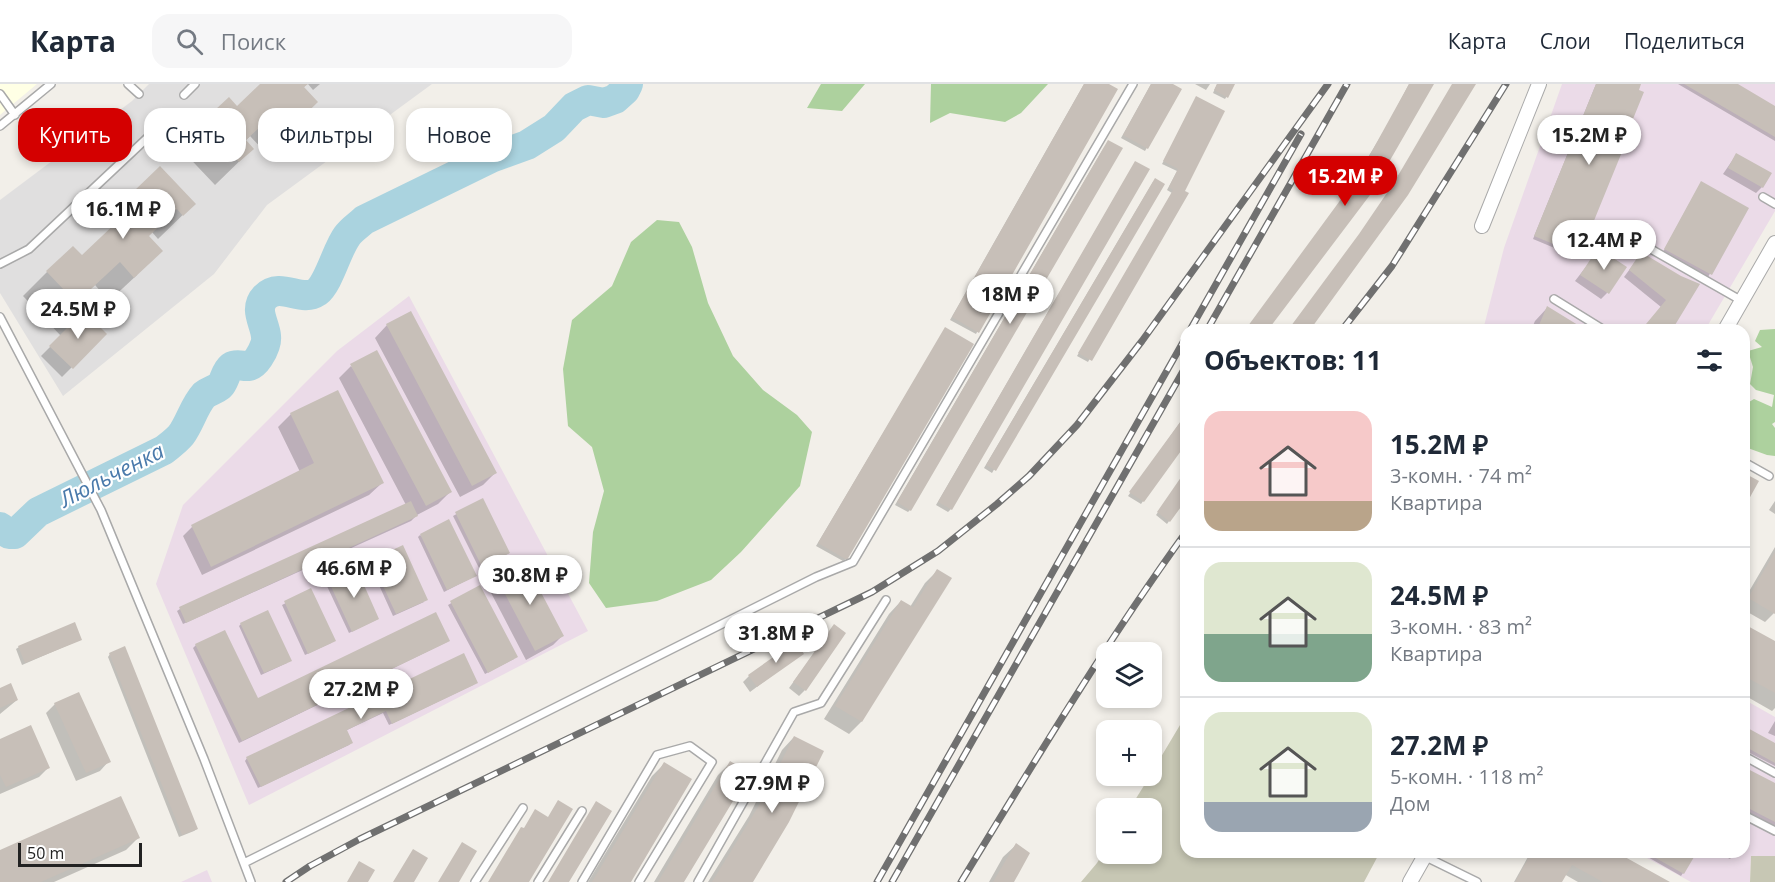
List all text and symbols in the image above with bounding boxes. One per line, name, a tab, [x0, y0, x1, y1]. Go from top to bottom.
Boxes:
search box	[152, 14, 572, 68]
text: Карта	[30, 22, 116, 60]
icon: search	[173, 25, 206, 58]
text: Поиск	[221, 26, 286, 56]
text: Карта	[1448, 27, 1507, 55]
text: Слои	[1540, 27, 1591, 55]
text: Поделиться	[1624, 27, 1745, 55]
chip: Купить	[18, 108, 132, 162]
chip: Снять	[144, 108, 246, 162]
chip: Фильтры	[258, 108, 394, 162]
chip: Новое	[406, 108, 512, 162]
pin: 15.2M ₽	[1534, 115, 1644, 166]
text: 15.2M ₽	[1551, 121, 1627, 148]
pin: 15.2M ₽	[1290, 156, 1400, 207]
text: 15.2M ₽	[1307, 162, 1383, 189]
pin: 16.1M ₽	[68, 189, 178, 240]
text: 16.1M ₽	[85, 195, 161, 222]
pin: 12.4M ₽	[1549, 220, 1659, 271]
text: 12.4M ₽	[1566, 226, 1642, 253]
pin: 18M ₽	[968, 274, 1052, 325]
text: 18M ₽	[981, 280, 1039, 307]
pin: 24.5M ₽	[23, 289, 133, 340]
text: 24.5M ₽	[40, 295, 116, 322]
text: Объектов: 11	[1204, 342, 1382, 378]
icon: filters	[1693, 344, 1726, 377]
text: 15.2M ₽	[1390, 426, 1488, 462]
water label: Люльченка	[52, 435, 169, 514]
icon: home	[1252, 435, 1324, 507]
text: 3-комн. · 74 m²	[1390, 462, 1532, 489]
text: Квартира	[1390, 489, 1483, 516]
pin: 46.6M ₽	[299, 548, 409, 599]
text: 46.6M ₽	[316, 554, 392, 581]
pin: 30.8M ₽	[475, 555, 585, 606]
text: 30.8M ₽	[492, 561, 568, 588]
text: 24.5M ₽	[1390, 577, 1488, 613]
icon: home	[1252, 586, 1324, 658]
pin: 31.8M ₽	[721, 613, 831, 664]
text: 3-комн. · 83 m²	[1390, 613, 1532, 640]
text: 31.8M ₽	[738, 619, 814, 646]
text: Квартира	[1390, 640, 1483, 667]
map controls	[1096, 642, 1162, 864]
button: layers	[1096, 642, 1162, 708]
pin: 27.2M ₽	[306, 669, 416, 720]
text: 27.2M ₽	[323, 675, 399, 702]
button: +	[1096, 720, 1162, 786]
text: 27.2M ₽	[1390, 727, 1488, 763]
icon: home	[1252, 736, 1324, 808]
pin: 27.9M ₽	[717, 763, 827, 814]
text: 5-комн. · 118 m²	[1390, 763, 1543, 790]
text: 27.9M ₽	[734, 769, 810, 796]
text: Дом	[1390, 790, 1430, 817]
button: −	[1096, 798, 1162, 864]
scale bar	[18, 840, 142, 868]
text: 50 m	[27, 842, 64, 864]

